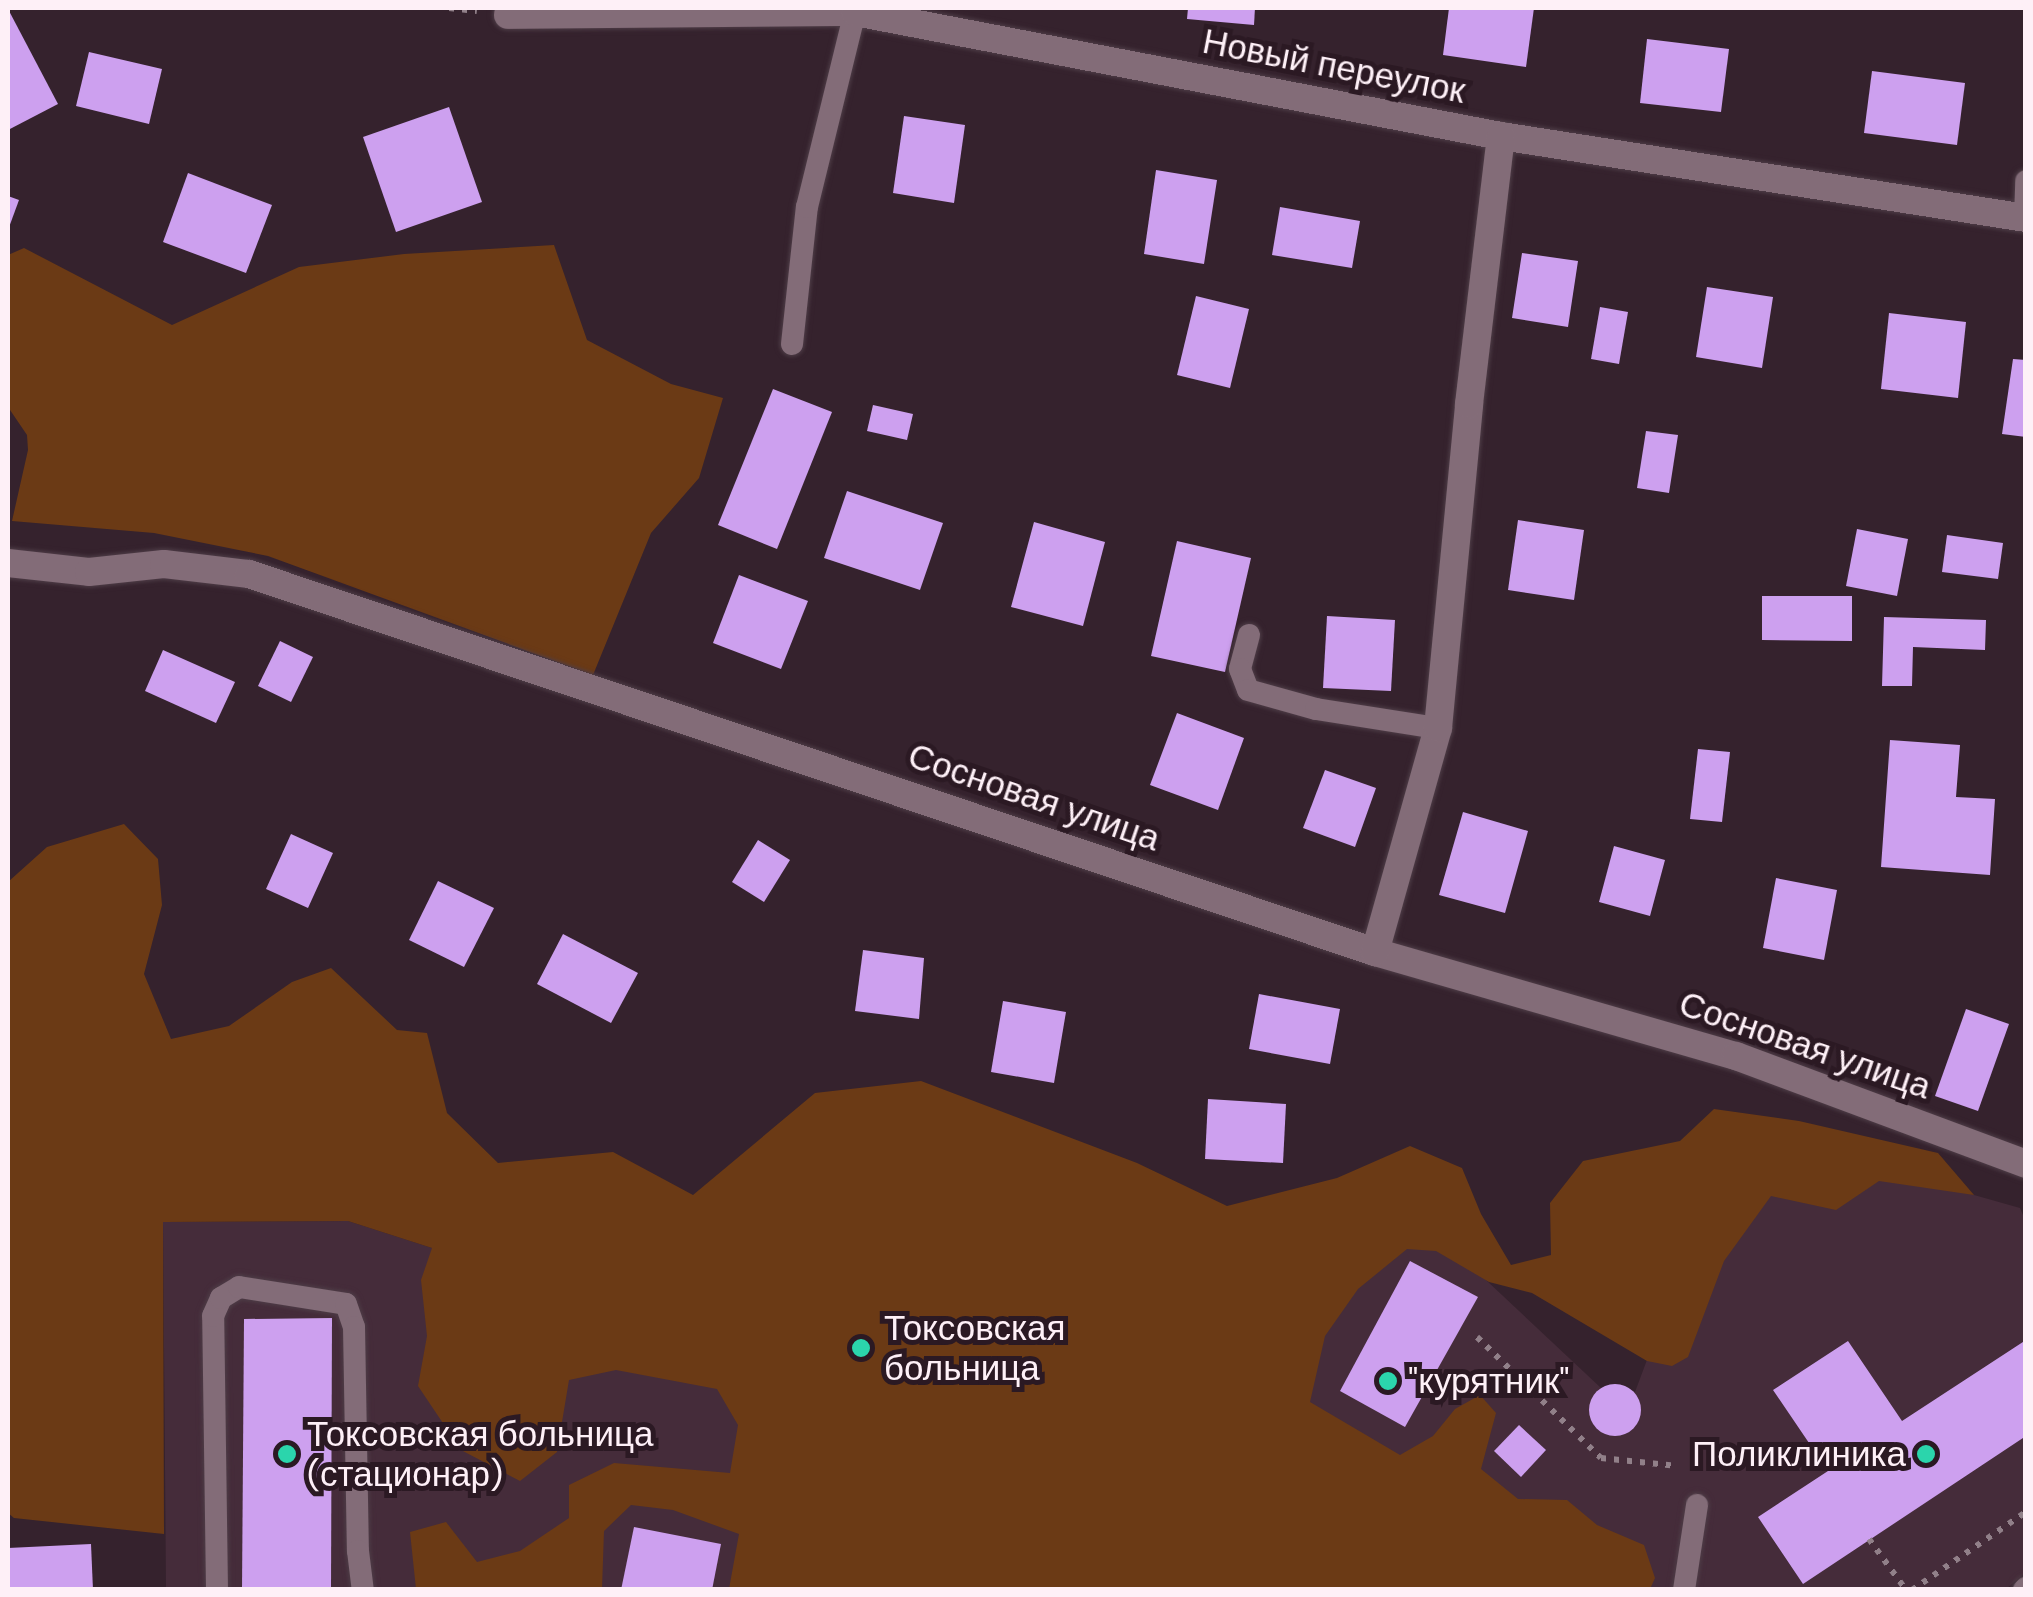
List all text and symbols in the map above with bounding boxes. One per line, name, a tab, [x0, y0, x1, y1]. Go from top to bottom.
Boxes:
street label: Новый переулок	[1199, 20, 1469, 112]
street label: Сосновая улица	[903, 734, 1165, 860]
street label: Сосновая улица	[1674, 982, 1936, 1108]
place label: Токсовская больница	[884, 1307, 1065, 1389]
marker: Токсовская больница	[848, 1335, 874, 1361]
place label: "курятник"	[1408, 1360, 1569, 1402]
marker: "курятник"	[1377, 1370, 1399, 1392]
place label: Токсовская больница (стационар)	[307, 1413, 653, 1495]
place label: Поликлиника	[1692, 1433, 1906, 1475]
marker: Токсовская больница (стационар)	[276, 1443, 298, 1465]
marker: Поликлиника	[1915, 1443, 1937, 1465]

